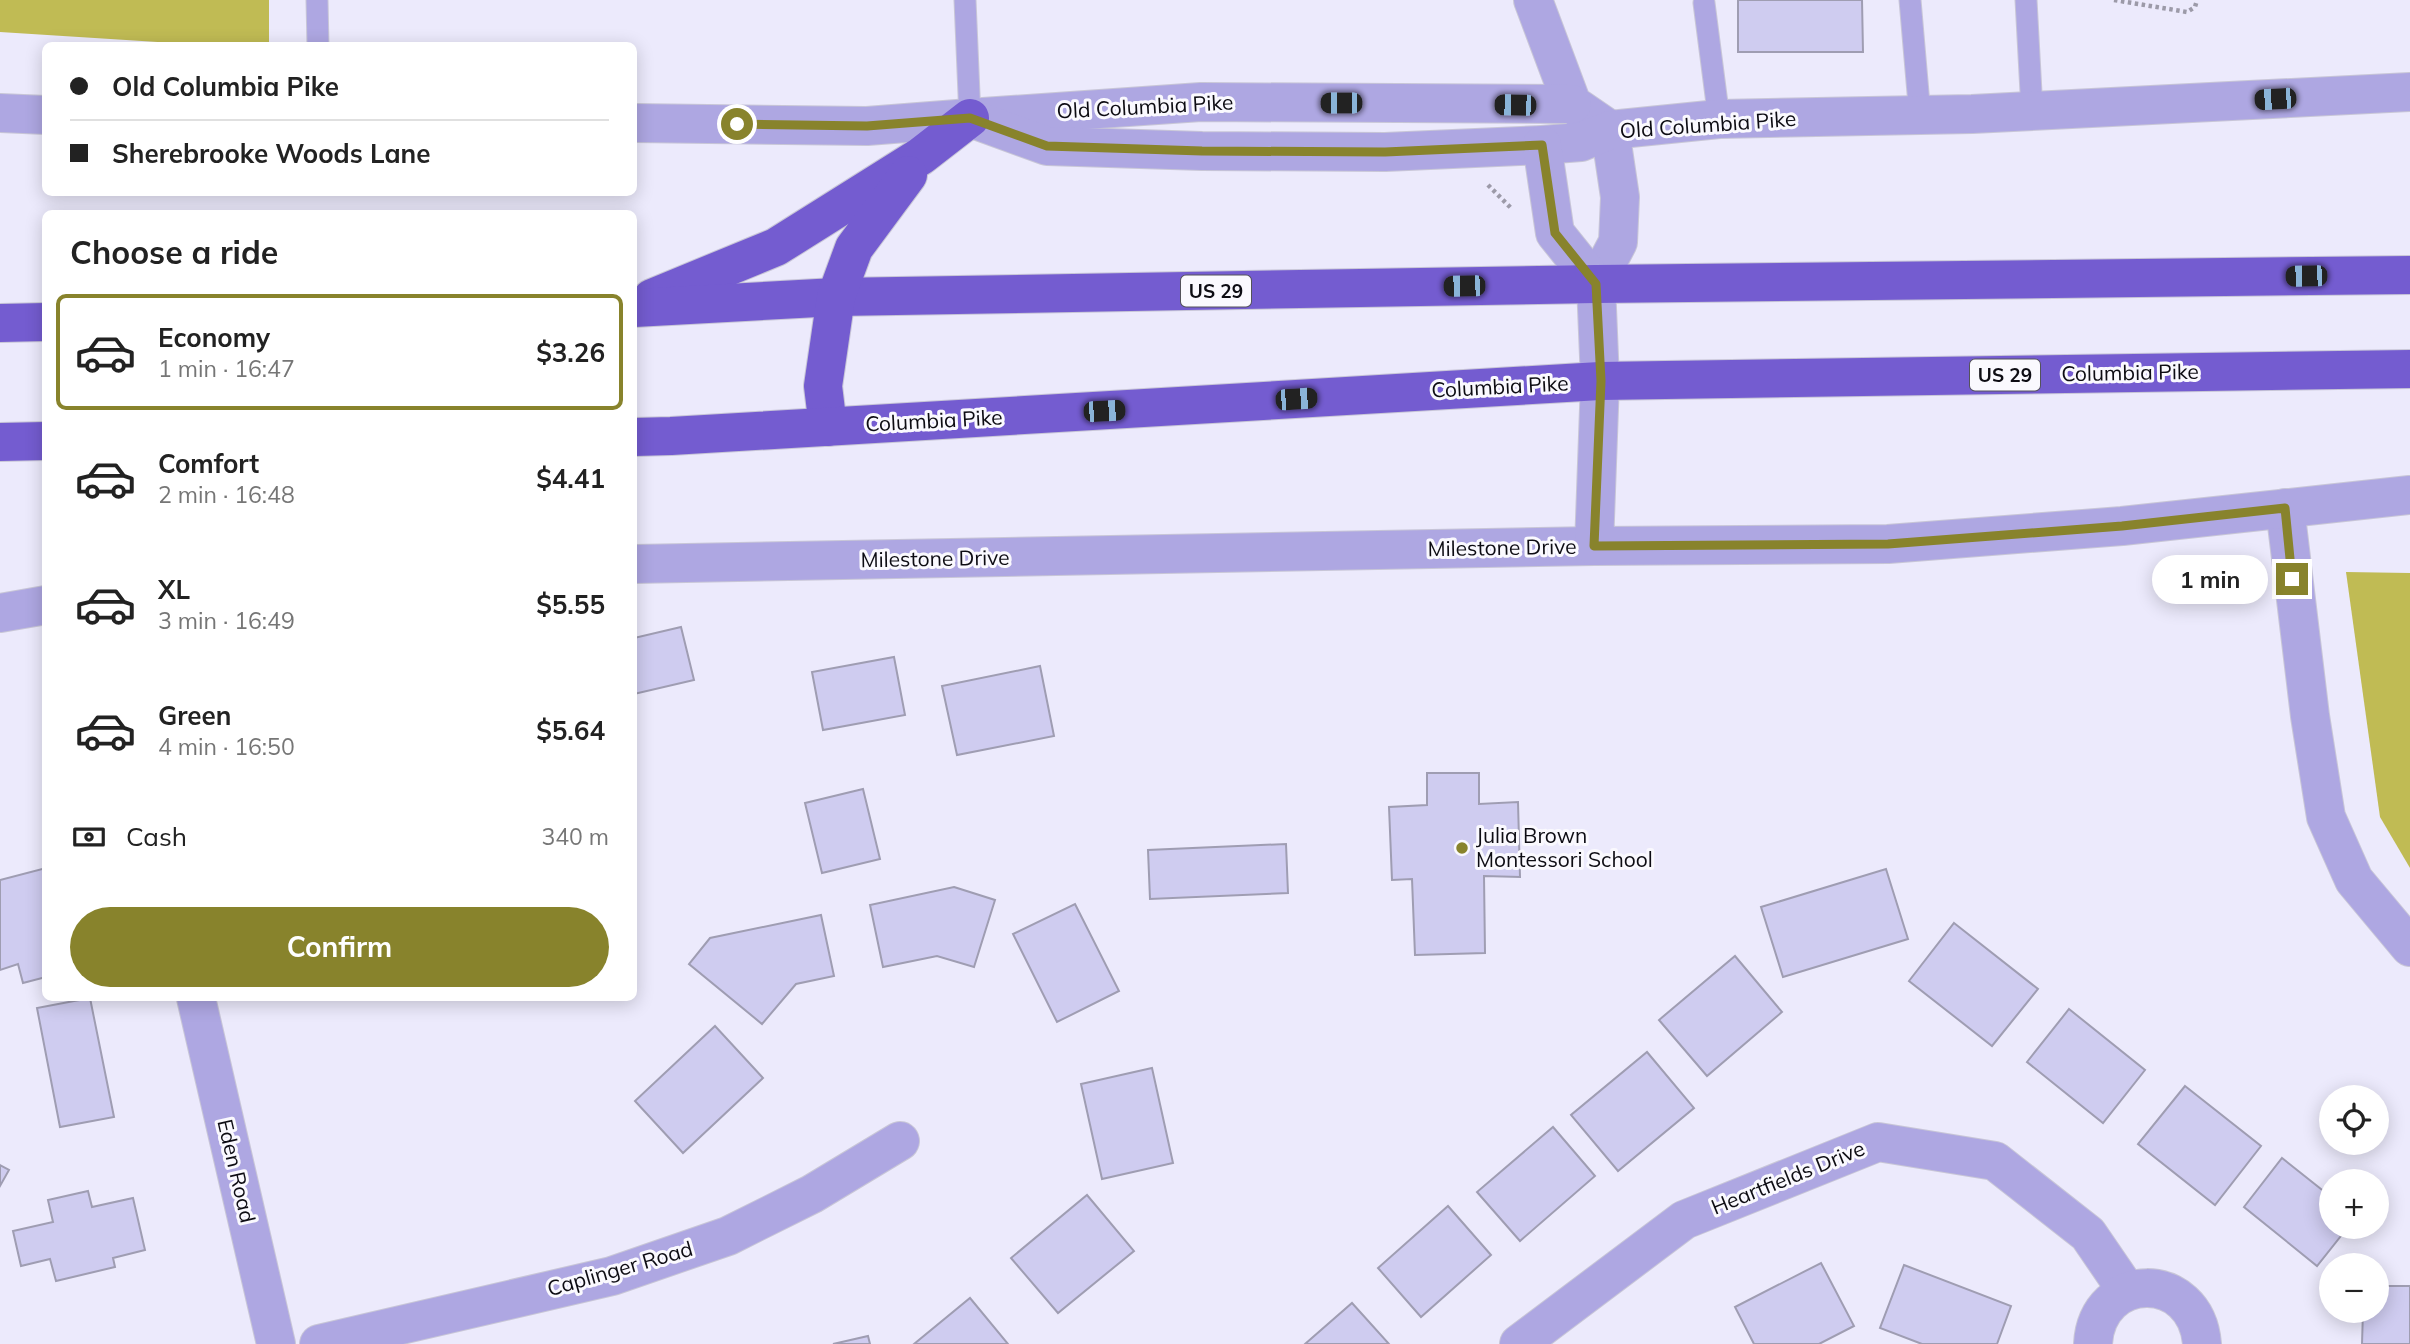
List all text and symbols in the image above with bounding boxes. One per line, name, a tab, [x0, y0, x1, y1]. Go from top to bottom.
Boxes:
text: Old Columbia Pike	[112, 70, 339, 103]
car	[2254, 87, 2297, 111]
street label: Old Columbia Pike	[1056, 88, 1234, 124]
car	[1321, 93, 1363, 114]
car	[1494, 94, 1537, 116]
street label: Old Columbia Pike	[1619, 105, 1797, 143]
route start	[721, 108, 753, 140]
text: Sherebrooke Woods Lane	[112, 137, 431, 170]
text: Choose a ride	[70, 232, 278, 272]
car	[2285, 265, 2328, 287]
car	[1443, 275, 1486, 297]
road number: US 29	[1181, 276, 1251, 306]
icon: car	[74, 321, 137, 384]
text: Economy	[158, 321, 270, 354]
text: $3.26	[536, 336, 605, 369]
text: 1 min · 16:47	[158, 354, 295, 383]
street label: Columbia Pike	[2061, 358, 2199, 386]
road number: US 29	[1970, 360, 2040, 390]
street label: Columbia Pike	[1431, 369, 1569, 403]
car	[1275, 387, 1318, 411]
car	[1083, 399, 1126, 423]
street label: Columbia Pike	[865, 403, 1003, 437]
icon: car	[74, 447, 137, 510]
text: Comfort	[158, 447, 259, 480]
text: $4.41	[536, 462, 605, 495]
text: 2 min · 16:48	[158, 480, 295, 509]
street label: Milestone Drive	[1427, 533, 1577, 561]
street label: Milestone Drive	[860, 544, 1010, 572]
callout: 1 min	[2152, 554, 2268, 604]
route end	[2276, 563, 2308, 595]
text: 1 min	[2180, 565, 2240, 594]
icon: car	[74, 573, 137, 636]
text: XL	[158, 573, 190, 606]
text: $5.55	[536, 588, 605, 621]
text: 3 min · 16:49	[158, 606, 295, 635]
icon: car	[74, 699, 137, 762]
text: Green	[158, 699, 231, 732]
text: $5.64	[536, 714, 605, 747]
text: 4 min · 16:50	[158, 732, 295, 761]
icon: cash	[70, 818, 108, 856]
text: Cash	[126, 820, 187, 853]
text: 340 m	[541, 822, 609, 851]
place label: Julia Brown Montessori School	[1476, 822, 1653, 872]
marker: Julia Brown Montessori School	[1454, 840, 1470, 856]
button: Confirm	[70, 907, 609, 987]
map controls	[2319, 1085, 2389, 1323]
button: locate	[2319, 1085, 2389, 1155]
street label: Eden Road	[212, 1116, 262, 1225]
street label: Heartfields Drive	[1707, 1134, 1868, 1220]
button: +	[2319, 1169, 2389, 1239]
street label: Caplinger Road	[544, 1235, 695, 1301]
button: −	[2319, 1253, 2389, 1323]

